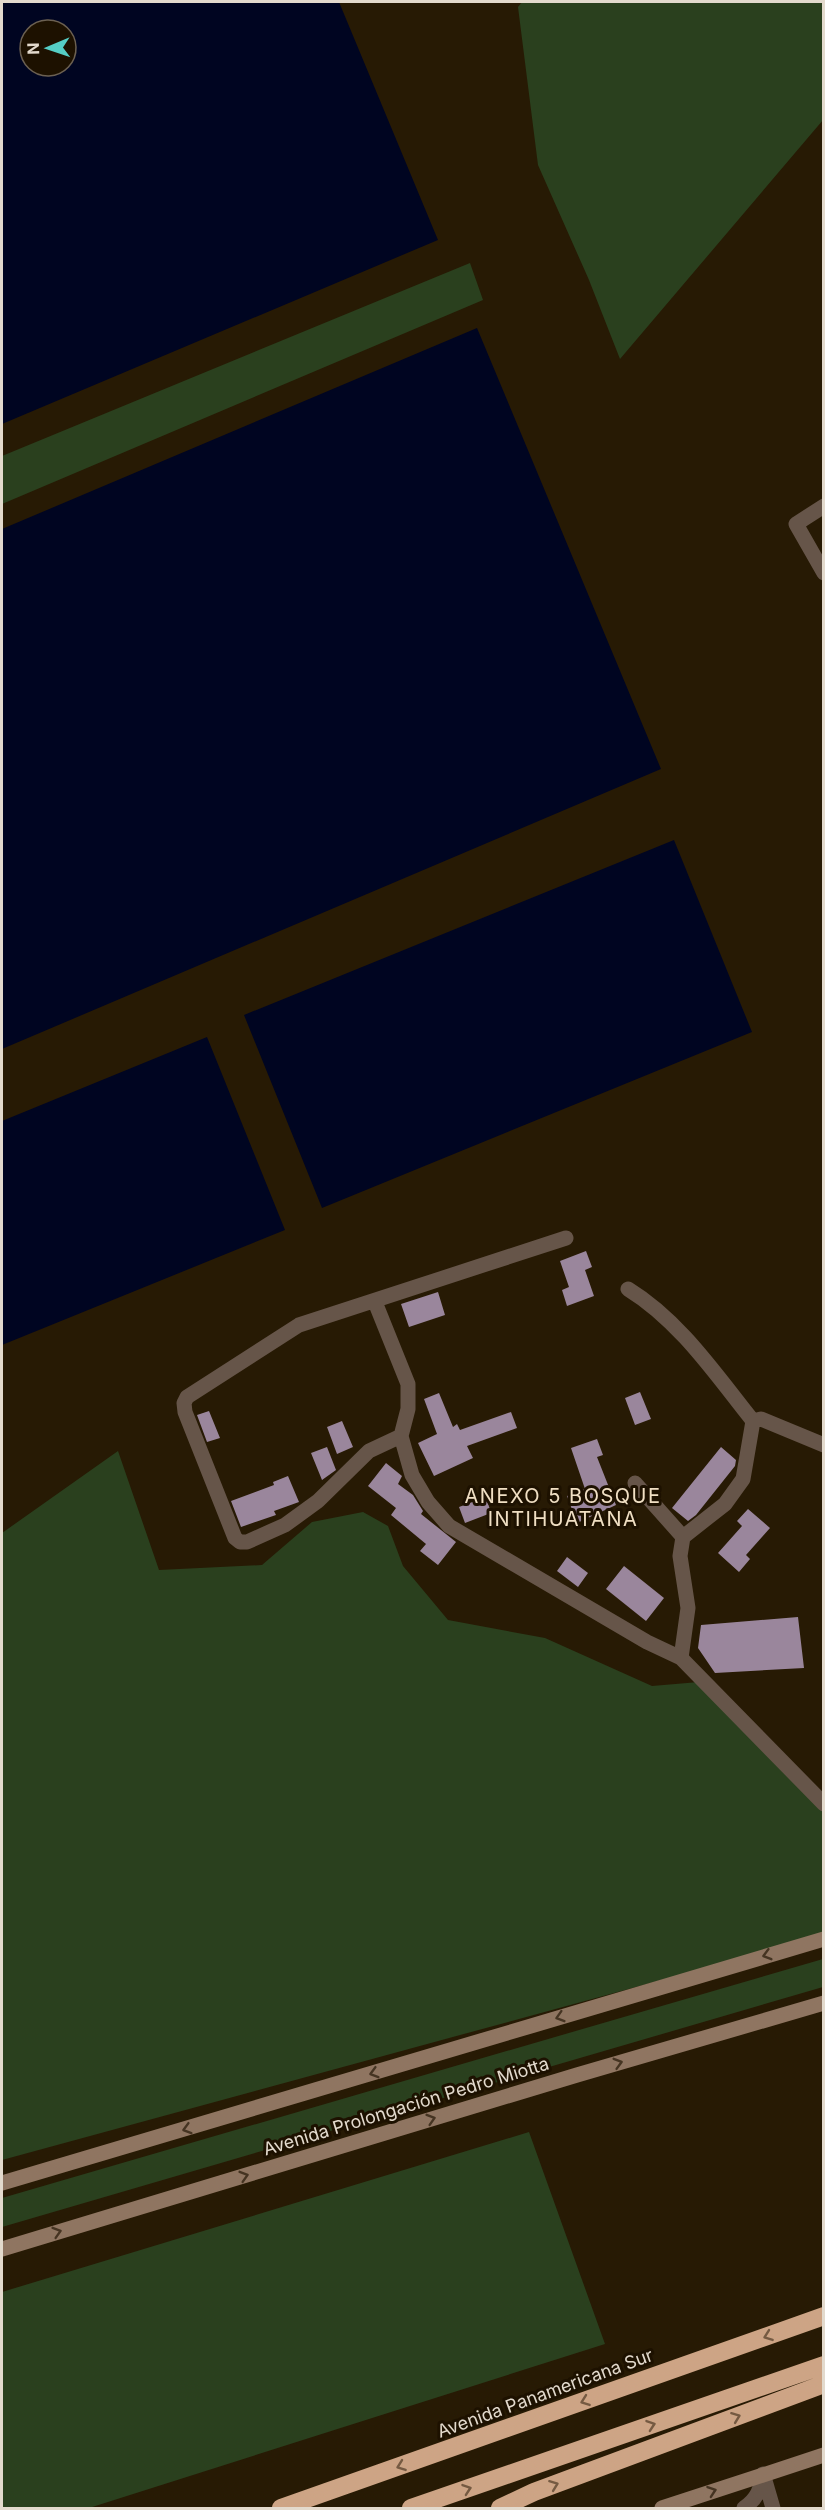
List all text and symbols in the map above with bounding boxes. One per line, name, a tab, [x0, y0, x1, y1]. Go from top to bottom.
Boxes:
north arrow	[18, 18, 78, 78]
text: N	[23, 42, 43, 55]
district label: ANEXO 5 BOSQUE INTIHUATANA	[465, 1484, 661, 1531]
one-way arrow	[762, 1948, 773, 1960]
one-way arrow	[555, 2010, 566, 2022]
street label: Avenida Prolongación Pedro Miotta	[261, 2052, 551, 2160]
one-way arrow	[612, 2058, 622, 2070]
one-way arrow	[369, 2066, 380, 2078]
one-way arrow	[425, 2114, 436, 2126]
one-way arrow	[182, 2122, 193, 2134]
one-way arrow	[238, 2171, 249, 2183]
one-way arrow	[52, 2227, 62, 2239]
one-way arrow	[763, 2328, 774, 2341]
street label: Avenida Panamericana Sur	[434, 2344, 656, 2442]
one-way arrow	[580, 2393, 590, 2406]
one-way arrow	[730, 2411, 741, 2424]
one-way arrow	[645, 2420, 656, 2432]
one-way arrow	[396, 2458, 407, 2471]
one-way arrow	[548, 2480, 559, 2492]
one-way arrow	[461, 2484, 472, 2497]
one-way arrow	[706, 2486, 717, 2498]

